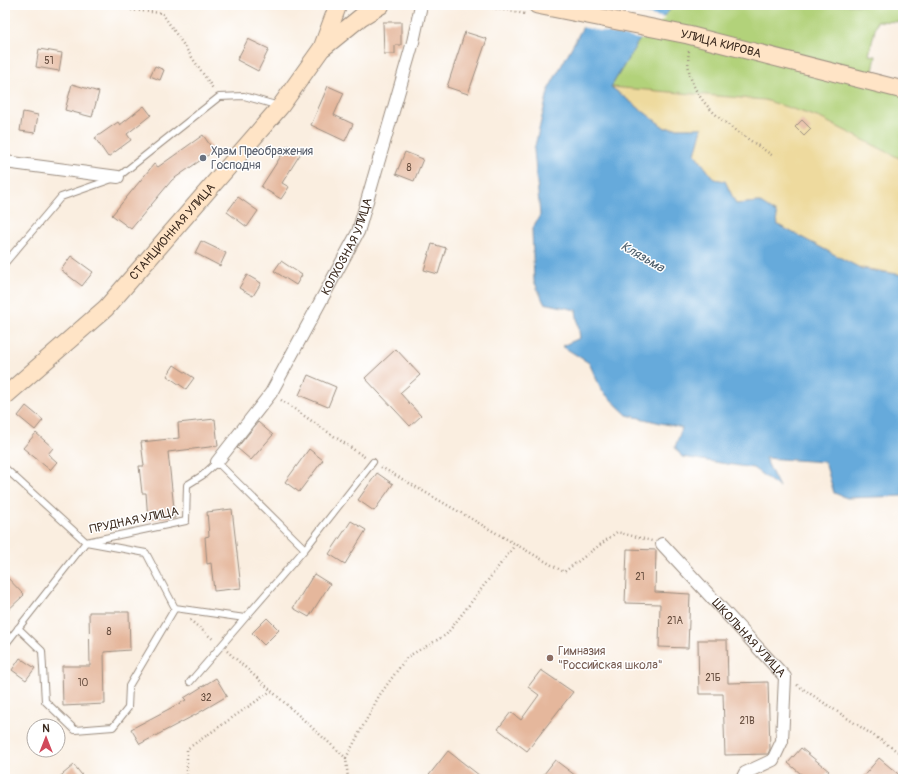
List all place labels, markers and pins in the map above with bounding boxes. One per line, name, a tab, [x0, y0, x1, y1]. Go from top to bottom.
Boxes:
place label: Храм Преображения Господня	[211, 144, 313, 173]
marker: Храм Преображения Господня	[198, 153, 208, 163]
place label: Гимназия "Российская школа"	[558, 644, 663, 673]
marker: Гимназия "Российская школа"	[545, 653, 555, 663]

